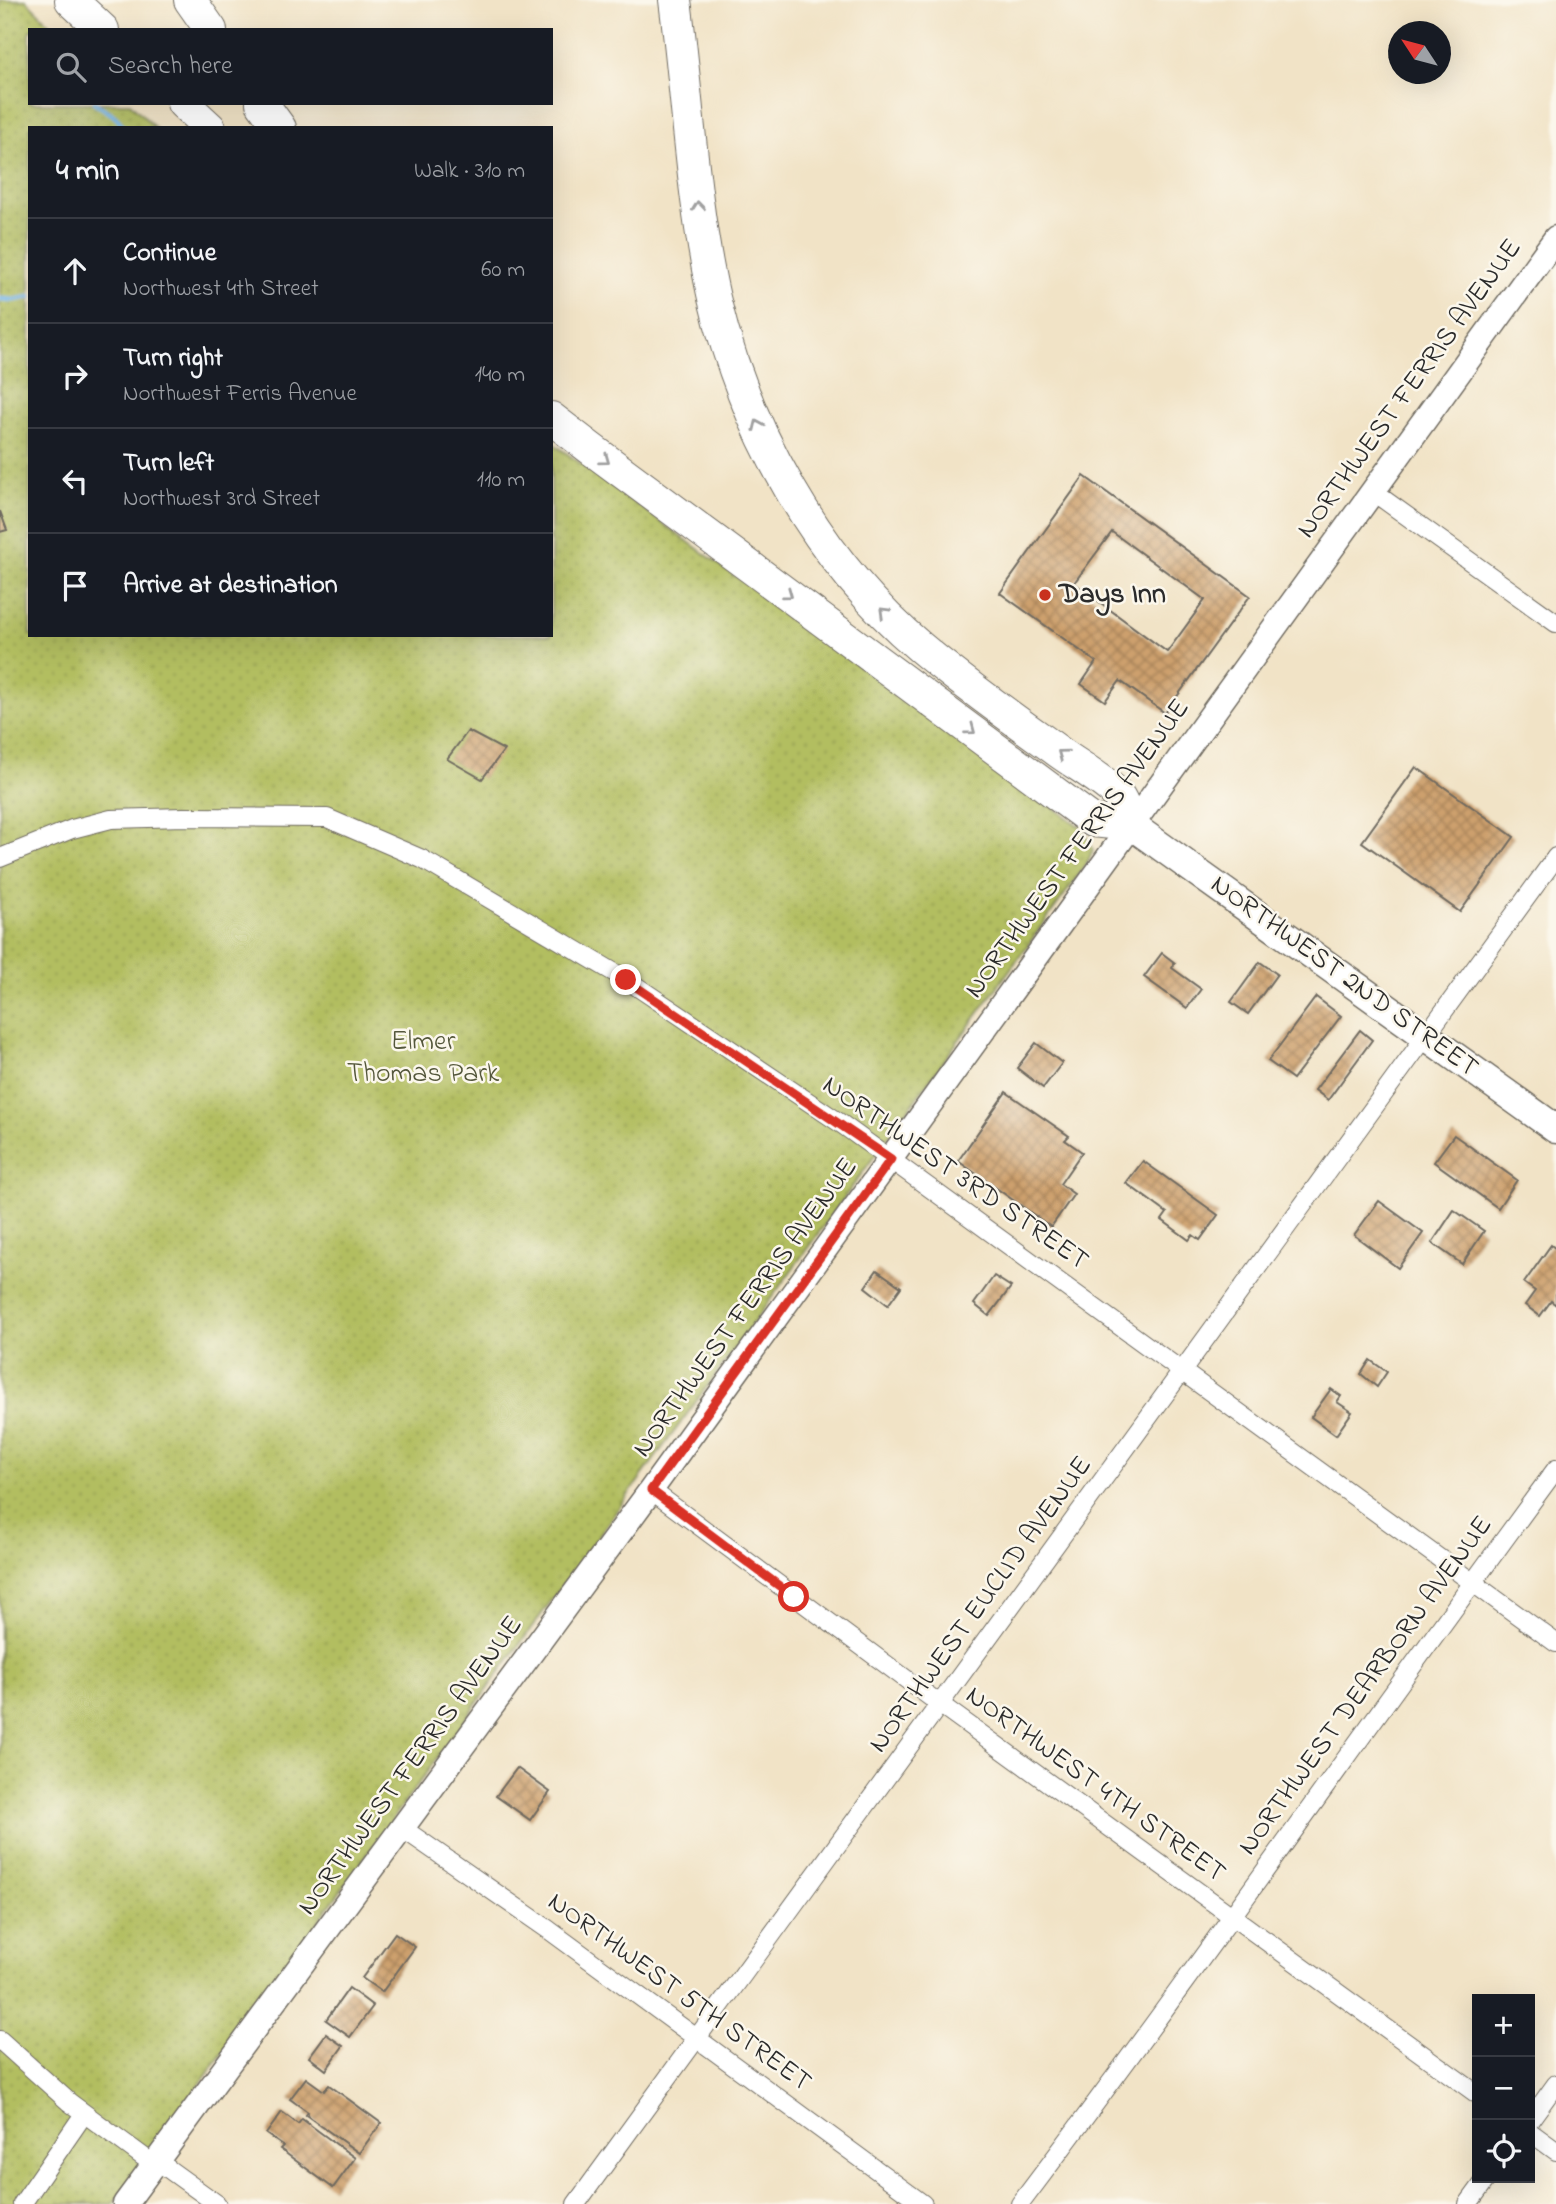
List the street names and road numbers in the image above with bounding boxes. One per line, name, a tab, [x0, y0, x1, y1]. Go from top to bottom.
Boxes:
street label: NORTHWEST FERRIS AVENUE	[1287, 231, 1533, 547]
street label: NORTHWEST FERRIS AVENUE	[955, 691, 1201, 1007]
street label: NORTHWEST 2ND STREET	[1201, 865, 1487, 1089]
street label: NORTHWEST 3RD STREET	[813, 1066, 1097, 1282]
street label: NORTHWEST FERRIS AVENUE	[623, 1150, 869, 1466]
street label: NORTHWEST EUCLID AVENUE	[859, 1448, 1103, 1762]
street label: NORTHWEST DEARBORN AVENUE	[1229, 1508, 1503, 1864]
street label: NORTHWEST FERRIS AVENUE	[288, 1608, 534, 1924]
street label: NORTHWEST 4TH STREET	[956, 1676, 1234, 1894]
street label: NORTHWEST 5TH STREET	[538, 1883, 820, 2103]

